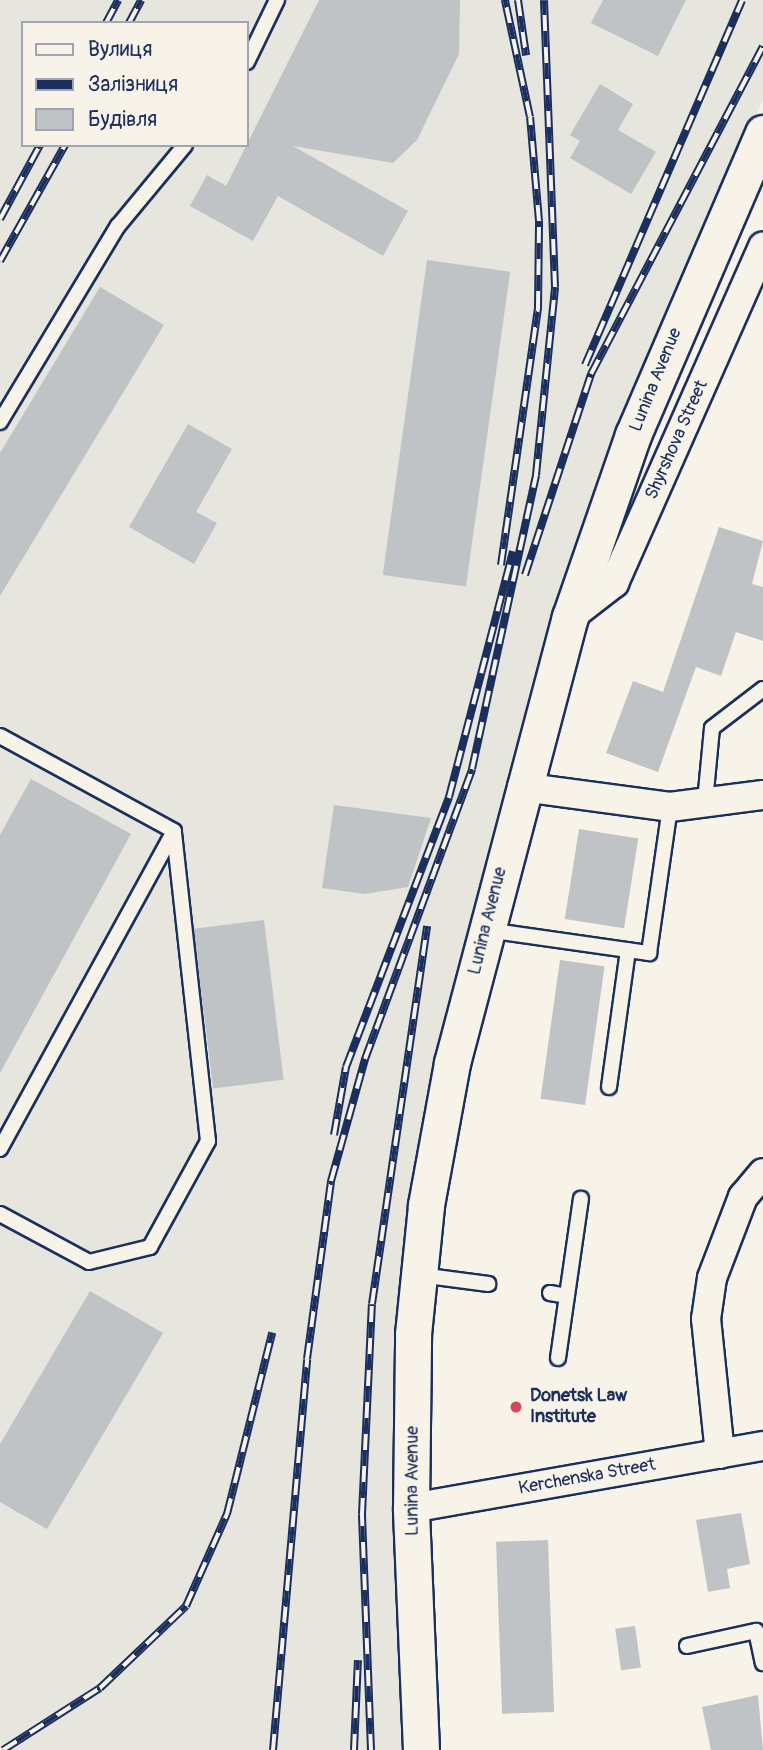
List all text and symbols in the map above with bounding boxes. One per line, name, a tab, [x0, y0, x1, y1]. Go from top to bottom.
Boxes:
legend	[21, 21, 248, 147]
text: Вулиця	[88, 36, 152, 63]
text: Залізниця	[88, 71, 178, 98]
text: Будівля	[88, 106, 157, 133]
street label: Lunina Avenue	[625, 325, 687, 435]
street label: Shyrshova Street	[641, 377, 713, 503]
street label: Lunina Avenue	[464, 865, 512, 977]
place label: Donetsk Law Institute	[530, 1386, 627, 1428]
marker: Donetsk Law Institute	[508, 1399, 524, 1415]
street label: Lunina Avenue	[402, 1426, 424, 1536]
street label: Kerchenska Street	[517, 1454, 657, 1500]

